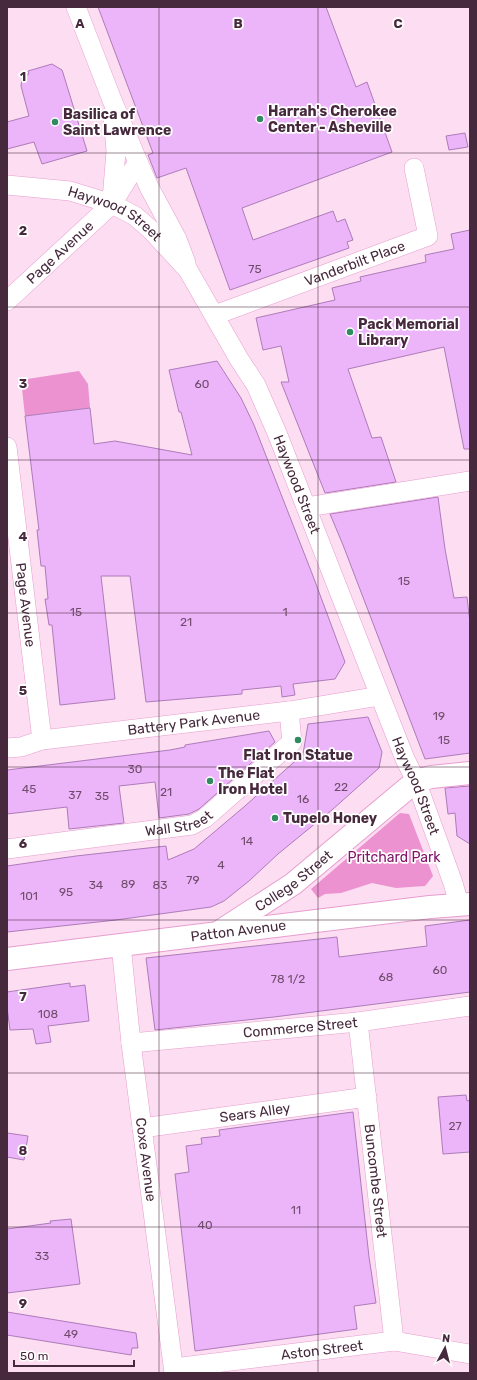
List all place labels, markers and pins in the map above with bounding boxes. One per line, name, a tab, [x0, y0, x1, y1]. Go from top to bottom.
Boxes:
place label: Harrah's Cherokee Center - Asheville	[268, 103, 397, 136]
place label: Basilica of Saint Lawrence	[63, 106, 171, 139]
marker: Harrah's Cherokee Center - Asheville	[255, 114, 265, 124]
marker: Basilica of Saint Lawrence	[50, 117, 60, 127]
place label: Pack Memorial Library	[358, 316, 459, 349]
marker: Pack Memorial Library	[345, 327, 355, 337]
marker: Flat Iron Statue	[293, 735, 303, 745]
place label: Flat Iron Statue	[243, 747, 353, 764]
place label: The Flat Iron Hotel	[218, 765, 287, 798]
marker: The Flat Iron Hotel	[205, 776, 215, 786]
place label: Tupelo Honey	[283, 810, 378, 827]
marker: Tupelo Honey	[270, 813, 280, 823]

